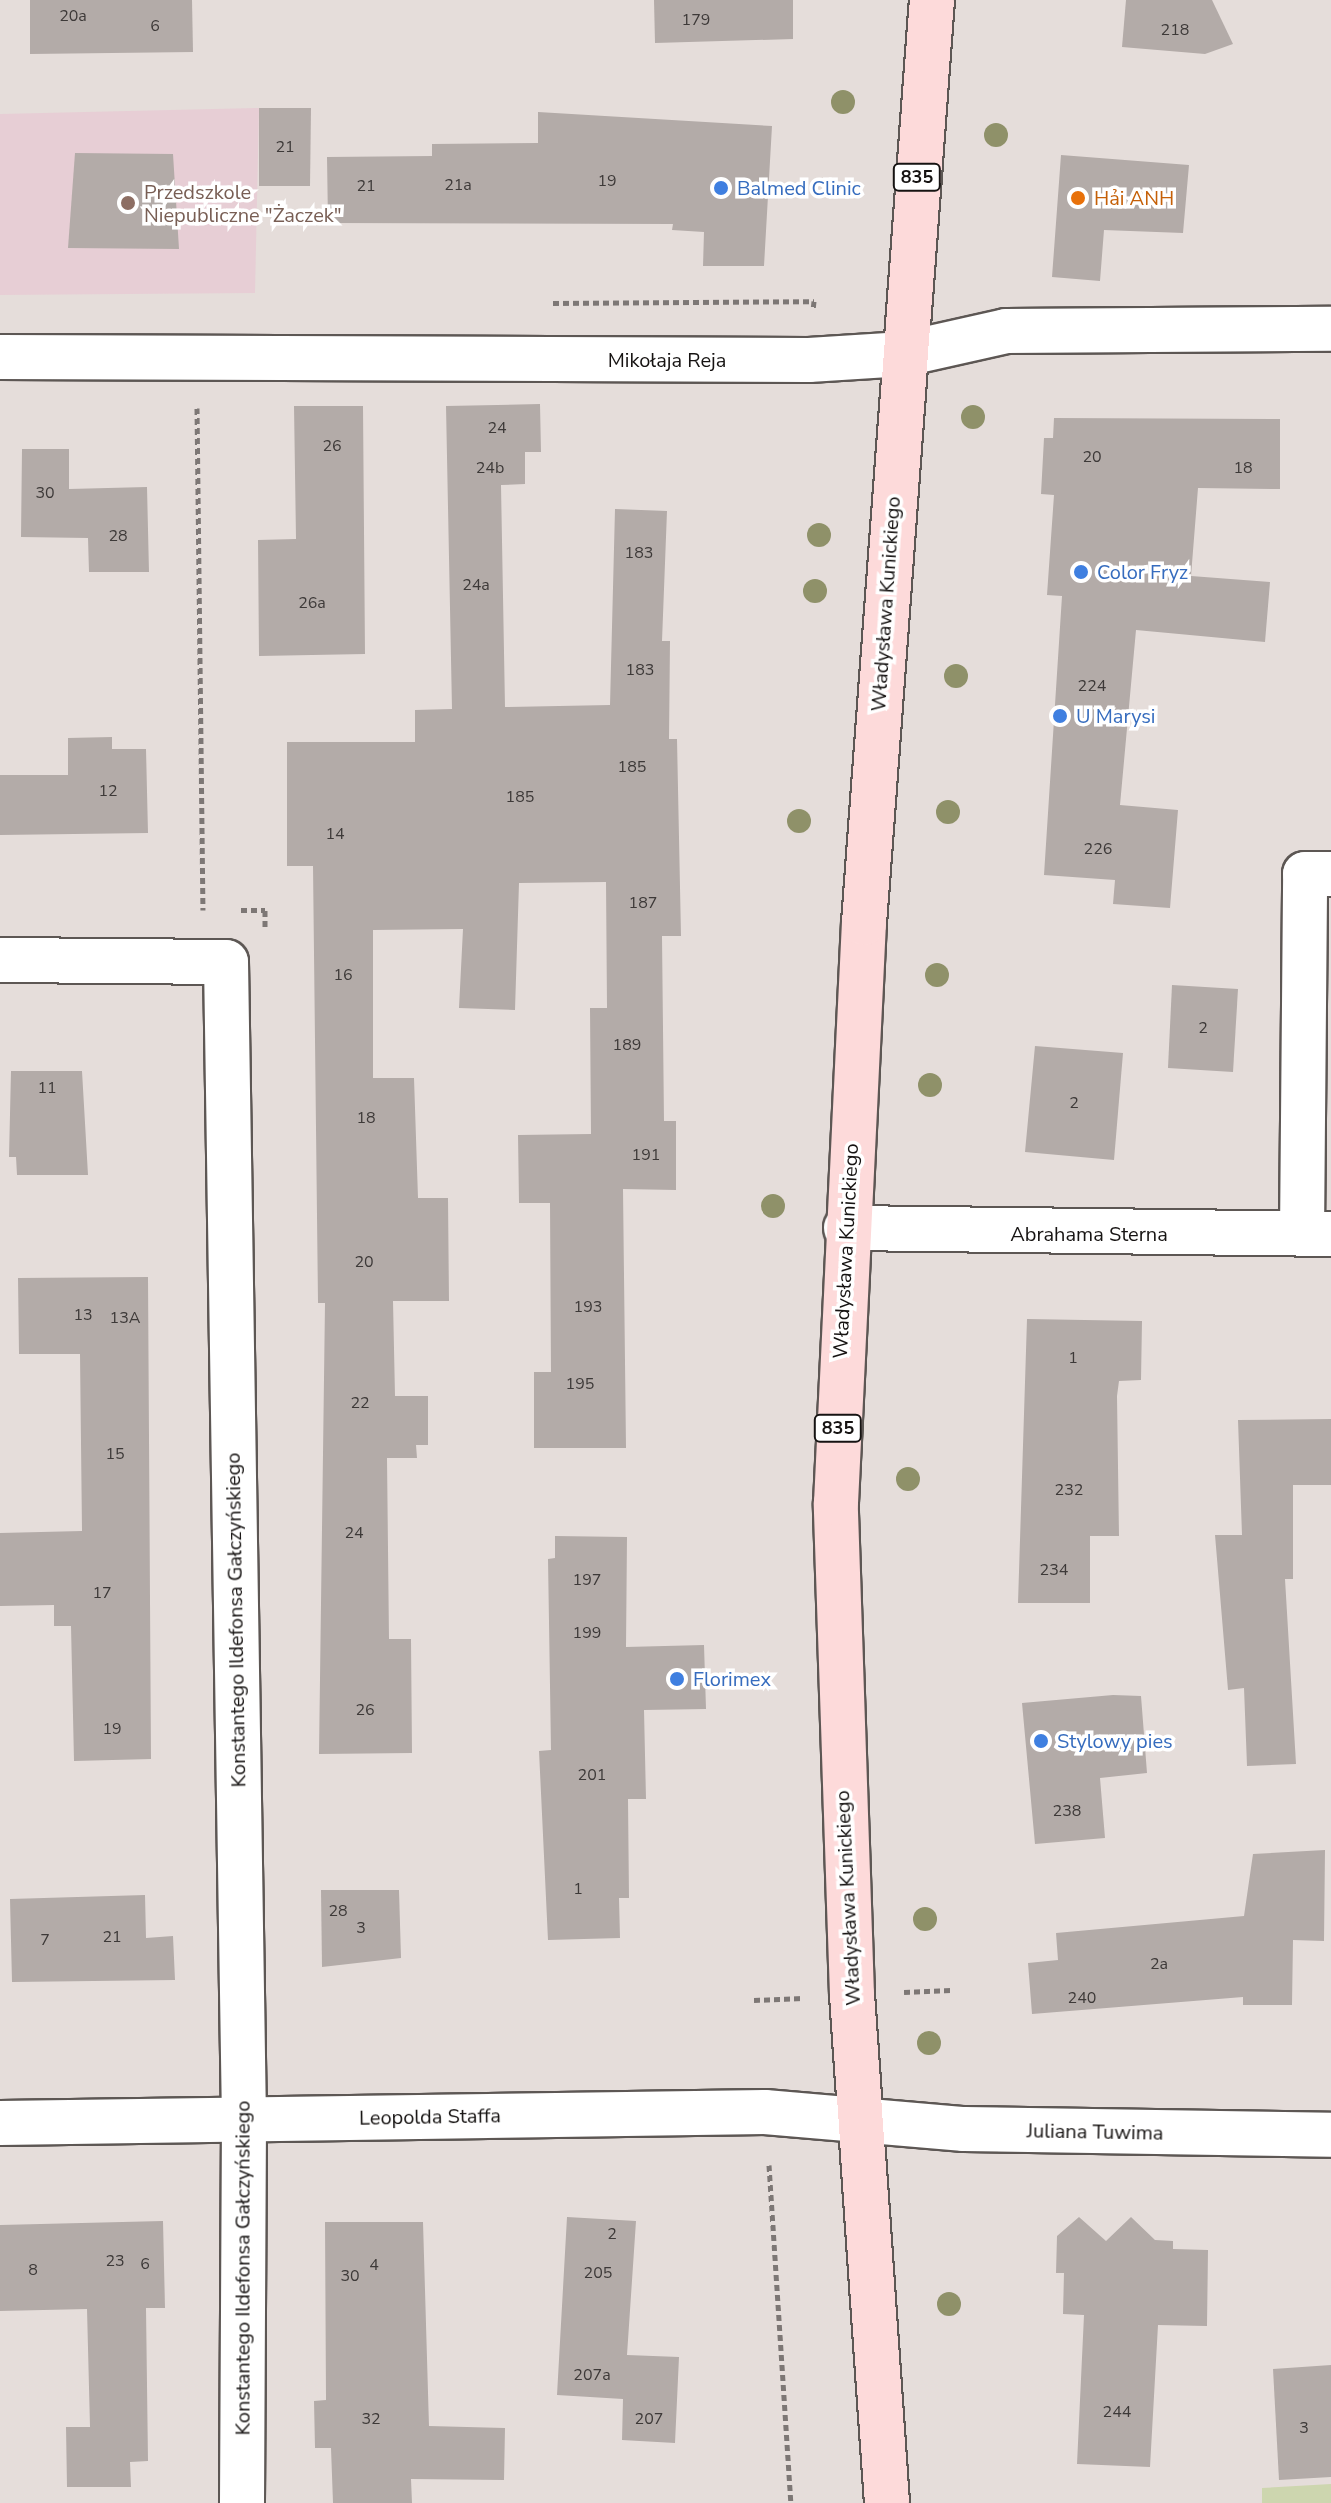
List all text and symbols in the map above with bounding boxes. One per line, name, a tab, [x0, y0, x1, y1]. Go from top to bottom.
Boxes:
house number: 20a	[59, 6, 87, 26]
house number: 179	[682, 10, 710, 30]
house number: 6	[150, 16, 160, 36]
house number: 218	[1161, 20, 1189, 40]
house number: 21	[275, 137, 295, 157]
road number: 835	[891, 163, 943, 191]
house number: 19	[597, 171, 617, 191]
house number: 21a	[444, 175, 472, 195]
house number: 21	[356, 176, 376, 196]
place label: Balmed Clinic	[737, 176, 861, 200]
marker: Balmed Clinic	[712, 179, 730, 197]
place label: Przedszkole Niepubliczne "Żaczek"	[144, 180, 342, 227]
place label: Hải ANH	[1094, 186, 1174, 210]
marker: Hải ANH	[1069, 189, 1087, 207]
marker: Przedszkole Niepubliczne "Żaczek"	[119, 194, 137, 212]
street label: Mikołaja Reja	[608, 348, 726, 372]
house number: 24	[487, 418, 507, 438]
house number: 26	[322, 436, 342, 456]
house number: 20	[1082, 447, 1102, 467]
house number: 24b	[476, 458, 504, 478]
house number: 18	[1233, 458, 1253, 478]
house number: 30	[35, 483, 55, 503]
street label: Władysława Kunickiego	[867, 496, 905, 712]
house number: 28	[108, 526, 128, 546]
house number: 183	[625, 543, 653, 563]
place label: Color Fryz	[1097, 560, 1188, 584]
marker: Color Fryz	[1072, 563, 1090, 581]
house number: 24a	[462, 575, 490, 595]
house number: 26a	[298, 593, 326, 613]
house number: 183	[626, 660, 654, 680]
house number: 224	[1078, 676, 1106, 696]
place label: U Marysi	[1076, 704, 1155, 728]
marker: U Marysi	[1051, 707, 1069, 725]
house number: 185	[618, 757, 646, 777]
house number: 12	[98, 781, 118, 801]
house number: 185	[506, 787, 534, 807]
house number: 14	[325, 824, 345, 844]
house number: 226	[1084, 839, 1112, 859]
house number: 187	[629, 893, 657, 913]
house number: 16	[333, 965, 353, 985]
house number: 2	[1198, 1018, 1208, 1038]
house number: 189	[613, 1035, 641, 1055]
house number: 11	[37, 1078, 57, 1098]
house number: 2	[1069, 1093, 1079, 1113]
house number: 18	[356, 1108, 376, 1128]
street label: Władysława Kunickiego	[828, 1143, 864, 1359]
house number: 191	[632, 1145, 660, 1165]
street label: Abrahama Sterna	[1010, 1222, 1168, 1246]
house number: 20	[354, 1252, 374, 1272]
house number: 193	[574, 1297, 602, 1317]
house number: 13	[73, 1305, 93, 1325]
house number: 13A	[110, 1308, 140, 1328]
house number: 1	[1068, 1348, 1078, 1368]
house number: 195	[566, 1374, 594, 1394]
house number: 22	[350, 1393, 370, 1413]
road number: 835	[812, 1414, 864, 1442]
house number: 15	[105, 1444, 125, 1464]
street label: Konstantego Ildefonsa Gałczyńskiego	[221, 1452, 251, 1788]
house number: 232	[1055, 1480, 1083, 1500]
house number: 24	[344, 1523, 364, 1543]
house number: 234	[1040, 1560, 1068, 1580]
house number: 197	[573, 1570, 601, 1590]
house number: 17	[92, 1583, 112, 1603]
house number: 199	[573, 1623, 601, 1643]
place label: Florimex	[693, 1667, 771, 1691]
marker: Florimex	[668, 1670, 686, 1688]
house number: 26	[355, 1700, 375, 1720]
house number: 19	[102, 1719, 122, 1739]
place label: Stylowy pies	[1057, 1729, 1173, 1753]
marker: Stylowy pies	[1032, 1732, 1050, 1750]
house number: 201	[578, 1765, 606, 1785]
street label: Władysława Kunickiego	[830, 1790, 866, 2006]
house number: 238	[1053, 1801, 1081, 1821]
house number: 1	[573, 1879, 583, 1899]
house number: 28	[328, 1901, 348, 1921]
house number: 3	[356, 1918, 366, 1938]
house number: 21	[102, 1927, 122, 1947]
house number: 7	[40, 1930, 50, 1950]
house number: 2a	[1150, 1954, 1168, 1974]
house number: 240	[1068, 1988, 1096, 2008]
street label: Konstantego Ildefonsa Gałczyńskiego	[231, 2101, 255, 2435]
street label: Leopolda Staffa	[359, 2104, 501, 2130]
street label: Juliana Tuwima	[1026, 2119, 1164, 2145]
house number: 2	[607, 2224, 617, 2244]
house number: 23	[105, 2251, 125, 2271]
house number: 6	[140, 2254, 150, 2274]
house number: 4	[369, 2255, 379, 2275]
house number: 8	[28, 2260, 38, 2280]
house number: 205	[584, 2263, 612, 2283]
house number: 30	[340, 2266, 360, 2286]
house number: 207a	[573, 2365, 611, 2385]
house number: 244	[1103, 2402, 1131, 2422]
house number: 32	[361, 2409, 381, 2429]
house number: 207	[635, 2409, 663, 2429]
house number: 3	[1299, 2418, 1309, 2438]

